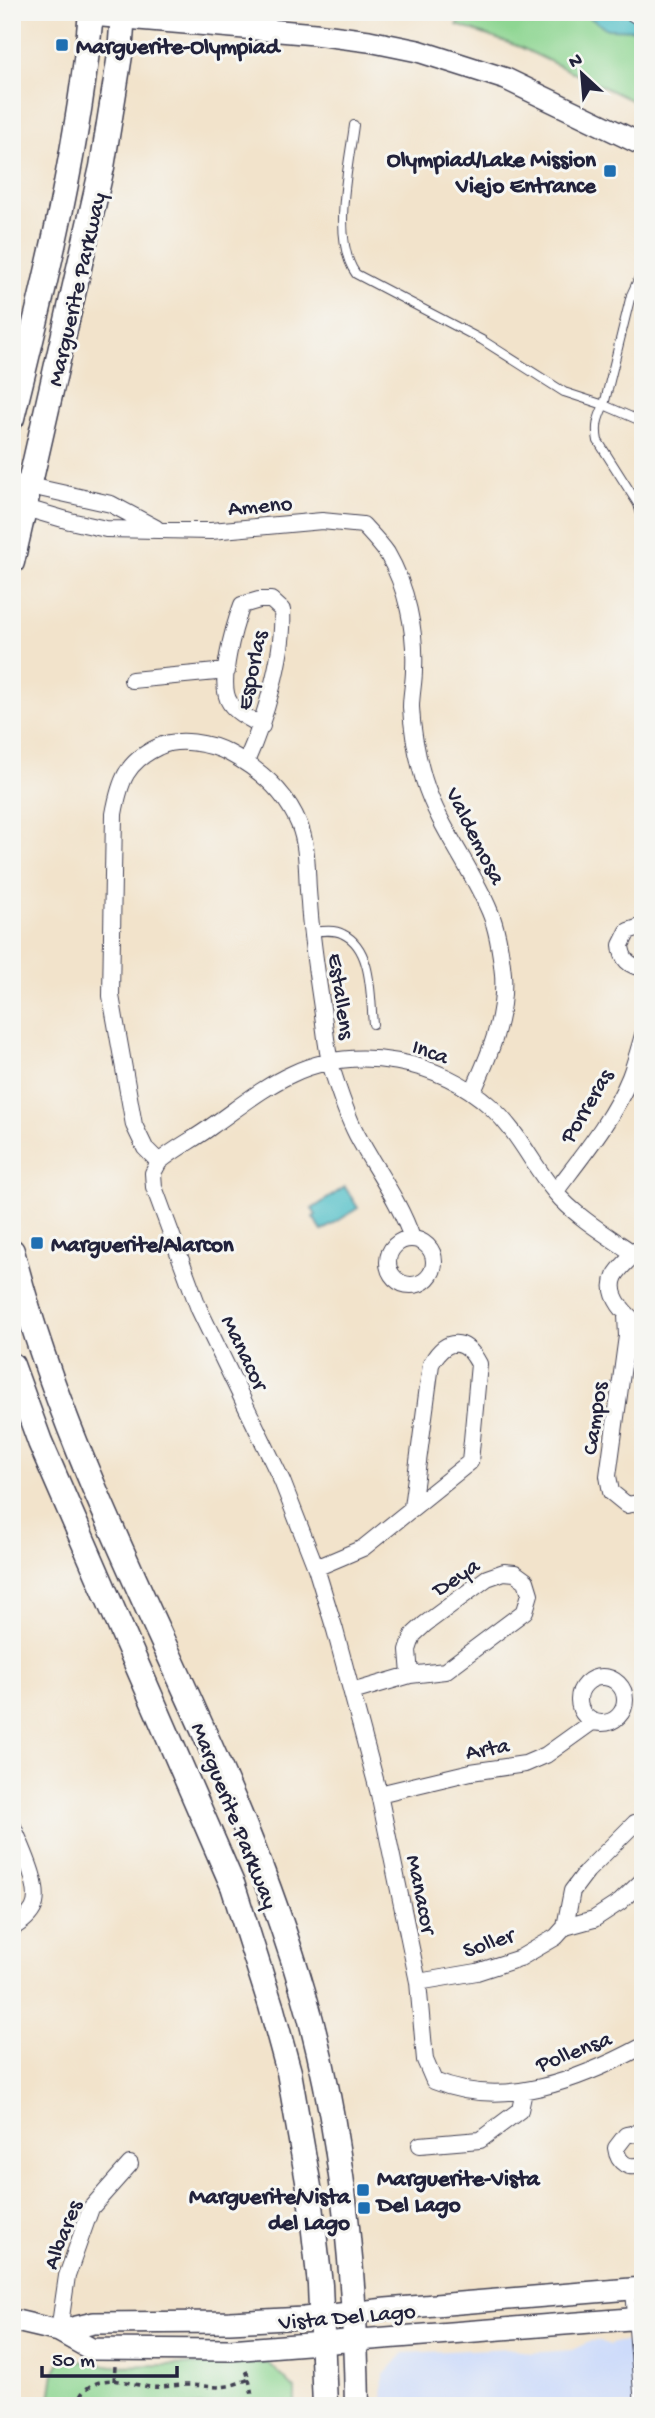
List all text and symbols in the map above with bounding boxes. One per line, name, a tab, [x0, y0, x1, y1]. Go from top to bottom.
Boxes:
place label: Marguerite-Olympiad	[76, 35, 282, 62]
marker: Marguerite-Olympiad	[54, 37, 70, 53]
north arrow	[546, 38, 616, 108]
text: N	[565, 49, 587, 75]
place label: Olympiad/Lake Mission Viejo Entrance	[387, 148, 597, 201]
marker: Olympiad/Lake Mission Viejo Entrance	[602, 163, 618, 179]
street label: Marguerite Parkway	[43, 190, 114, 389]
street label: Ameno	[227, 491, 294, 524]
street label: Esporlas	[232, 628, 275, 713]
street label: Valdemosa	[437, 783, 510, 891]
street label: Estallens	[320, 952, 359, 1042]
street label: Inca	[408, 1035, 453, 1073]
street label: Porreras	[555, 1064, 621, 1150]
place label: Marguerite/Alarcon	[51, 1233, 235, 1260]
marker: Marguerite/Alarcon	[29, 1235, 45, 1251]
street label: Manacor	[213, 1312, 273, 1397]
street label: Campos	[578, 1380, 615, 1457]
street label: Deya	[427, 1553, 487, 1605]
street label: Marguerite Parkway	[183, 1719, 282, 1913]
street label: Arta	[464, 1733, 513, 1768]
street label: Manacor	[398, 1853, 442, 1939]
street label: Soller	[460, 1922, 520, 1966]
street label: Pollensa	[532, 2026, 617, 2080]
place label: Marguerite-Vista Del Lago	[375, 2167, 541, 2220]
marker: Marguerite-Vista Del Lago	[355, 2182, 371, 2198]
place label: Marguerite/Vista del Lago	[189, 2185, 351, 2238]
street label: Albares	[39, 2196, 90, 2274]
marker: Marguerite/Vista del Lago	[356, 2200, 372, 2216]
street label: Vista Del Lago	[277, 2299, 417, 2338]
scale bar	[42, 2334, 177, 2378]
text: 50 m	[52, 2350, 95, 2375]

